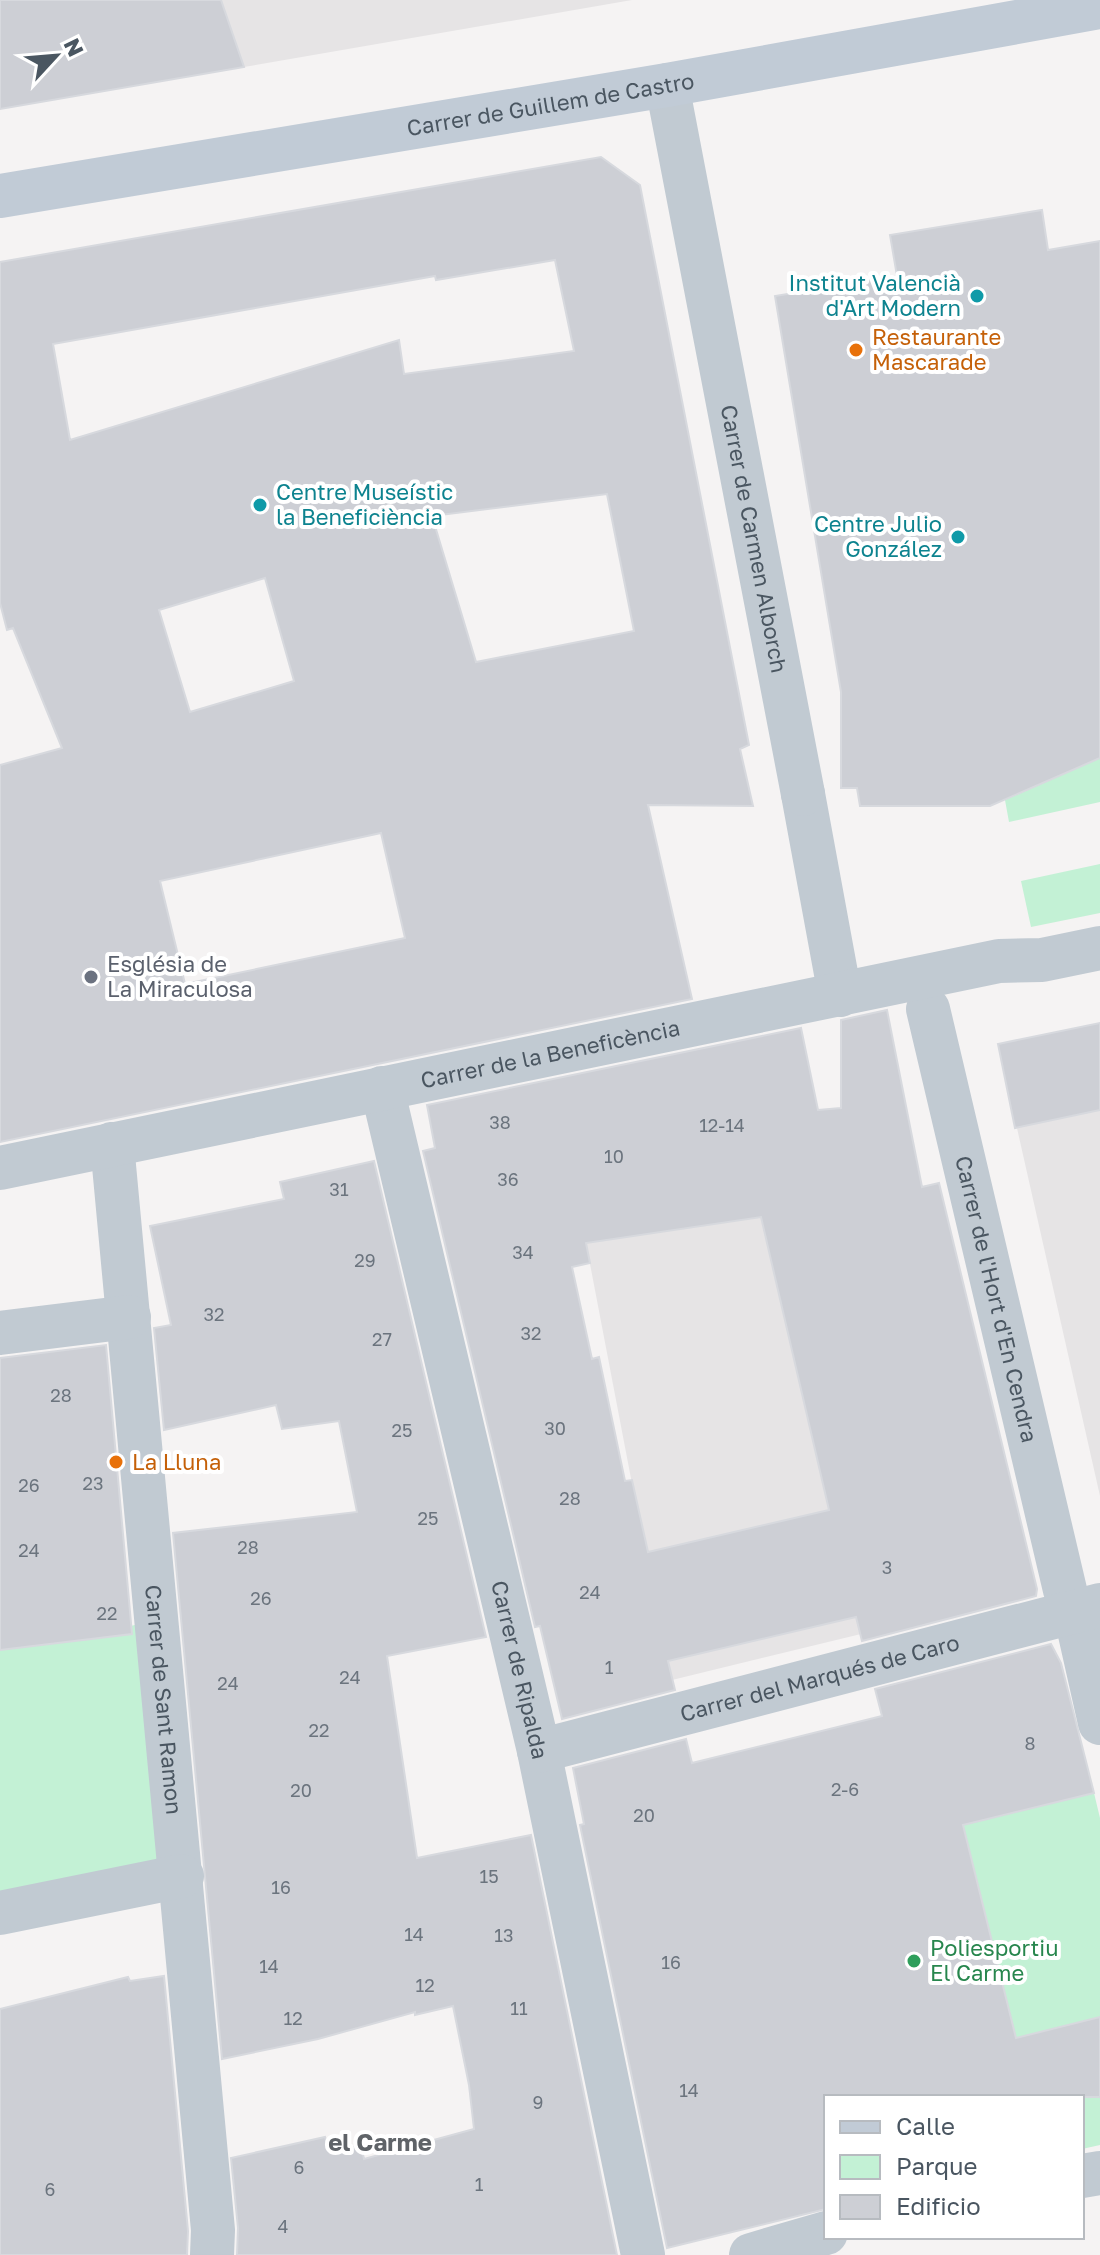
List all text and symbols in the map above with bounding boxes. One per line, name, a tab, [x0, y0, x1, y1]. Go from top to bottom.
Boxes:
north arrow	[16, 16, 96, 96]
text: N	[59, 34, 90, 60]
street label: Carrer de Guillem de Castro	[405, 66, 696, 141]
place label: Institut Valencià d'Art Modern	[789, 269, 961, 321]
marker: Institut Valencià d'Art Modern	[968, 287, 986, 305]
place label: Restaurante Mascarade	[872, 323, 1001, 375]
marker: Restaurante Mascarade	[847, 341, 865, 359]
street label: Carrer de Carmen Alborch	[716, 402, 793, 675]
place label: Centre Museístic la Beneficiència	[276, 478, 453, 530]
marker: Centre Museístic la Beneficiència	[251, 496, 269, 514]
place label: Centre Julio González	[814, 510, 942, 562]
marker: Centre Julio González	[949, 528, 967, 546]
place label: Església de La Miraculosa	[107, 950, 253, 1002]
marker: Església de La Miraculosa	[82, 968, 100, 986]
street label: Carrer de la Beneficència	[418, 1013, 682, 1094]
house number: 38	[489, 1111, 511, 1133]
house number: 12-14	[699, 1114, 745, 1136]
house number: 10	[604, 1145, 624, 1167]
street label: Carrer de l'Hort d'En Cendra	[950, 1153, 1044, 1445]
house number: 36	[497, 1168, 519, 1190]
house number: 31	[329, 1178, 349, 1200]
house number: 34	[512, 1241, 534, 1263]
house number: 29	[354, 1249, 376, 1271]
house number: 32	[204, 1303, 224, 1325]
house number: 32	[521, 1322, 541, 1344]
house number: 27	[372, 1328, 392, 1350]
house number: 28	[50, 1384, 72, 1406]
house number: 30	[544, 1417, 566, 1439]
house number: 25	[392, 1419, 412, 1441]
place label: La Lluna	[132, 1448, 221, 1475]
marker: La Lluna	[107, 1453, 125, 1471]
house number: 23	[83, 1472, 103, 1494]
house number: 26	[18, 1474, 40, 1496]
house number: 28	[559, 1487, 581, 1509]
house number: 25	[418, 1507, 438, 1529]
house number: 28	[237, 1536, 259, 1558]
house number: 24	[18, 1539, 40, 1561]
house number: 3	[882, 1556, 892, 1578]
street label: Carrer de Ripalda	[486, 1578, 554, 1761]
house number: 24	[579, 1581, 601, 1603]
street label: Carrer de Sant Ramon	[140, 1583, 188, 1816]
house number: 26	[250, 1587, 272, 1609]
house number: 22	[97, 1602, 117, 1624]
street label: Carrer del Marqués de Caro	[677, 1628, 962, 1727]
house number: 1	[605, 1656, 614, 1678]
house number: 24	[339, 1666, 361, 1688]
house number: 24	[217, 1672, 239, 1694]
house number: 22	[309, 1719, 329, 1741]
house number: 8	[1025, 1732, 1035, 1754]
house number: 2-6	[831, 1778, 859, 1800]
house number: 20	[290, 1779, 312, 1801]
house number: 20	[633, 1804, 655, 1826]
house number: 15	[479, 1865, 499, 1887]
house number: 16	[271, 1876, 291, 1898]
house number: 14	[404, 1923, 424, 1945]
house number: 13	[494, 1924, 514, 1946]
place label: Poliesportiu El Carme	[930, 1934, 1059, 1986]
house number: 16	[661, 1951, 681, 1973]
marker: Poliesportiu El Carme	[905, 1952, 923, 1970]
house number: 14	[259, 1955, 279, 1977]
house number: 12	[415, 1974, 435, 1996]
house number: 11	[510, 1997, 528, 2019]
house number: 12	[283, 2007, 303, 2029]
house number: 14	[679, 2079, 699, 2101]
house number: 9	[533, 2091, 543, 2113]
legend	[824, 2095, 1084, 2239]
text: Calle	[896, 2111, 955, 2140]
district label: el Carme	[328, 2127, 432, 2156]
text: Parque	[896, 2151, 977, 2180]
house number: 6	[294, 2156, 304, 2178]
house number: 1	[475, 2173, 484, 2195]
house number: 6	[45, 2178, 55, 2200]
text: Edificio	[896, 2191, 981, 2220]
house number: 4	[278, 2215, 289, 2237]

